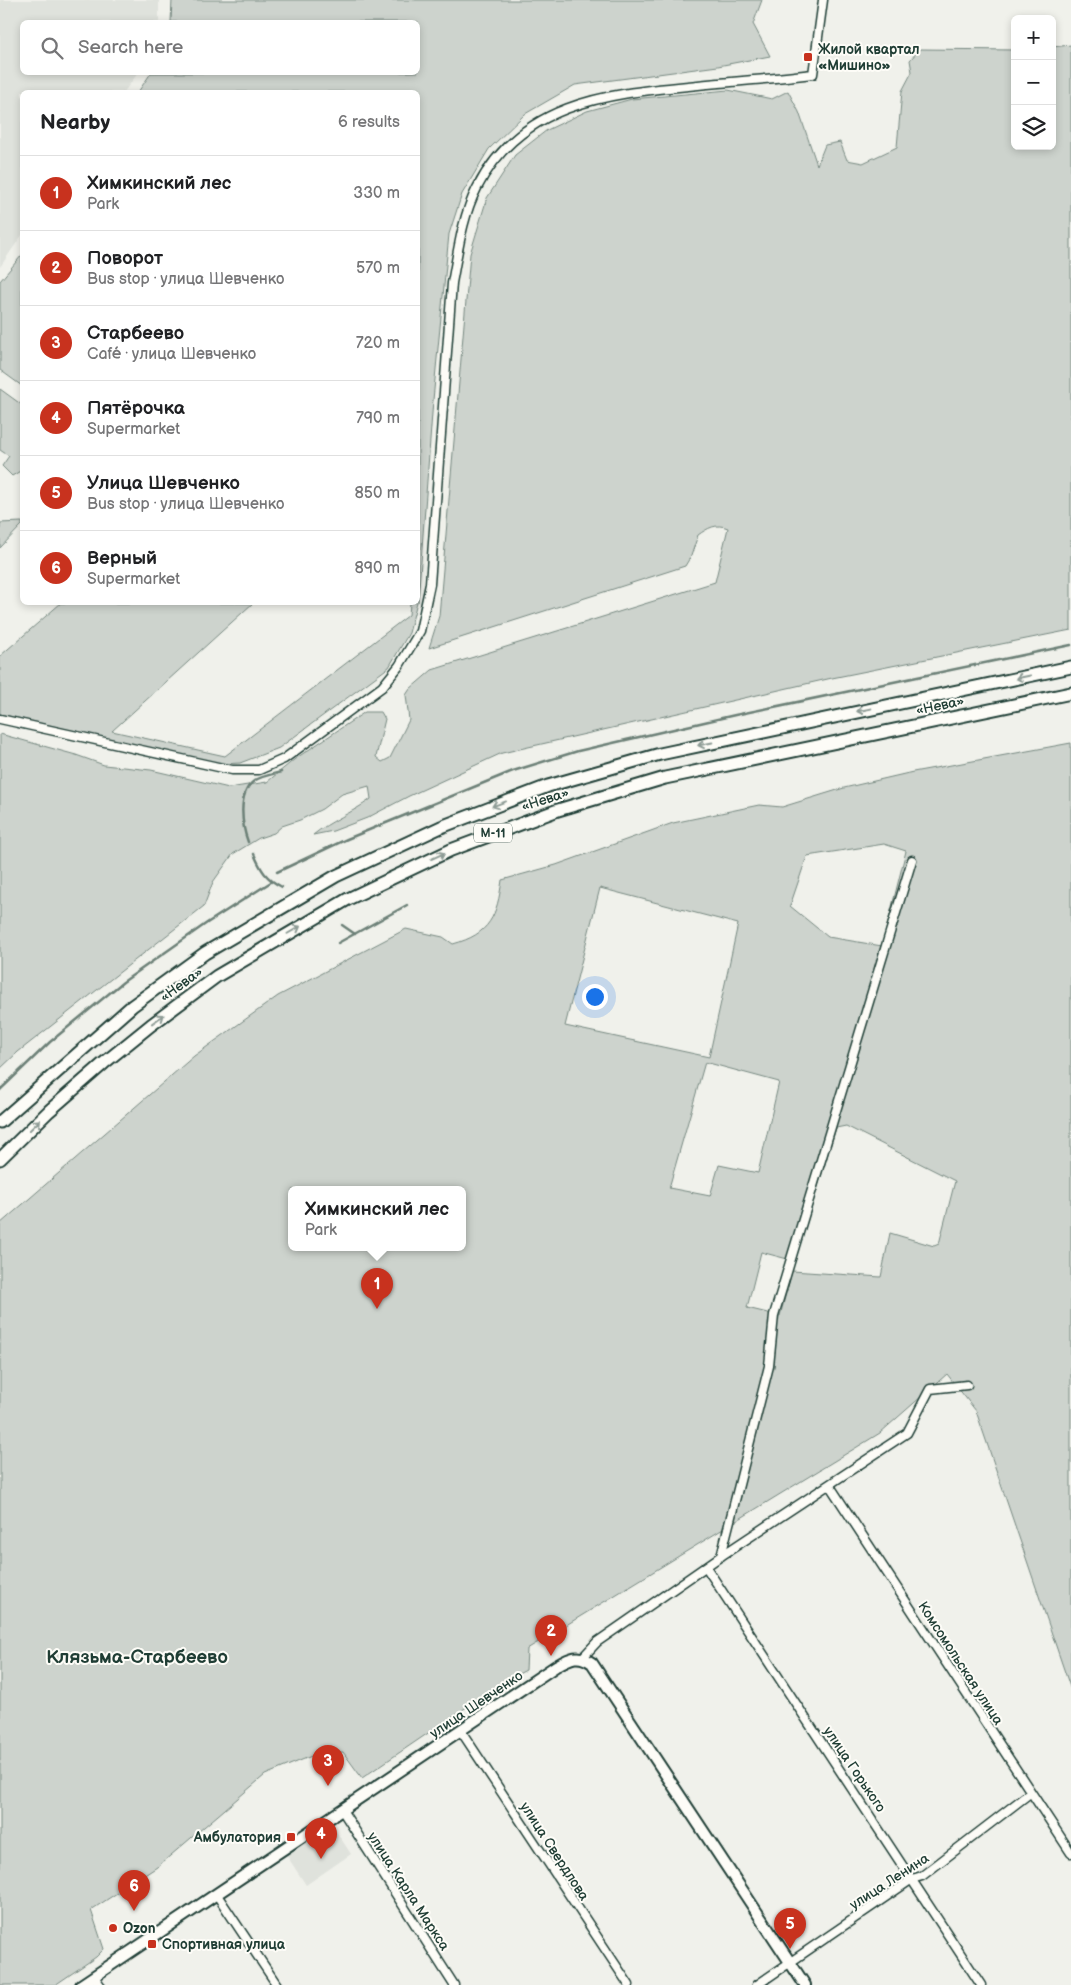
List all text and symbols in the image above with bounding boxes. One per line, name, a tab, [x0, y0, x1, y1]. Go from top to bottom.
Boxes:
map controls	[1011, 15, 1056, 150]
button: +	[1011, 15, 1056, 60]
search box	[20, 20, 420, 75]
icon: search	[38, 34, 66, 62]
text: Search here	[78, 36, 183, 59]
place label: Жилой квартал «Мишино»	[818, 41, 920, 74]
marker: Жилой квартал «Мишино»	[802, 51, 814, 63]
button: −	[1011, 60, 1056, 105]
button: layers	[1011, 105, 1056, 150]
text: Nearby	[40, 110, 110, 135]
text: 6 results	[338, 113, 400, 132]
text: Химкинский лес	[87, 172, 231, 195]
text: 1	[53, 184, 59, 203]
text: 330 m	[353, 184, 400, 203]
text: Park	[87, 195, 119, 214]
text: Поворот	[87, 247, 163, 270]
text: 2	[51, 259, 61, 278]
text: 570 m	[356, 259, 400, 278]
text: Bus stop · улица Шевченко	[87, 270, 284, 289]
text: Старбеево	[87, 322, 184, 345]
text: 3	[51, 334, 61, 353]
text: 720 m	[356, 334, 400, 353]
text: Café · улица Шевченко	[87, 345, 256, 364]
text: Пятёрочка	[87, 397, 185, 420]
text: 4	[51, 409, 61, 428]
text: 790 m	[356, 409, 400, 428]
text: Supermarket	[87, 420, 180, 439]
text: Улица Шевченко	[87, 472, 240, 495]
text: 5	[51, 484, 61, 503]
text: 850 m	[355, 484, 400, 503]
text: Bus stop · улица Шевченко	[87, 495, 284, 514]
text: Верный	[87, 547, 157, 570]
text: 6	[51, 559, 61, 578]
text: 890 m	[354, 559, 400, 578]
text: Supermarket	[87, 570, 180, 589]
one-way arrow	[1016, 672, 1032, 682]
street label: «Нева»	[914, 692, 966, 719]
one-way arrow	[857, 706, 873, 715]
one-way arrow	[698, 740, 714, 749]
street label: «Нева»	[519, 784, 571, 815]
one-way arrow	[492, 800, 507, 809]
road number: М-11	[474, 824, 512, 842]
one-way arrow	[430, 851, 445, 860]
one-way arrow	[286, 924, 300, 934]
street label: «Нева»	[156, 963, 206, 1006]
your location	[582, 984, 608, 1010]
one-way arrow	[151, 1014, 165, 1024]
one-way arrow	[29, 1119, 41, 1131]
popup	[288, 1186, 466, 1251]
text: Химкинский лес	[305, 1198, 449, 1221]
text: Park	[305, 1221, 337, 1240]
pin: 1	[361, 1268, 393, 1309]
street label: Комсомольская улица	[914, 1598, 1007, 1729]
pin: 2	[535, 1615, 567, 1656]
district label: Клязьма-Старбеево	[46, 1646, 228, 1669]
street label: улица Шевченко	[426, 1667, 526, 1742]
street label: улица Горького	[820, 1723, 889, 1815]
pin: 3	[312, 1745, 344, 1786]
street label: улица Свердлова	[516, 1799, 593, 1904]
pin: 4	[305, 1818, 337, 1859]
place label: Амбулатория	[193, 1829, 281, 1846]
street label: улица Карла Маркса	[364, 1829, 454, 1954]
marker: Амбулатория	[285, 1831, 297, 1843]
street label: улица Ленина	[846, 1849, 933, 1913]
pin: 6	[118, 1870, 150, 1911]
pin: 5	[774, 1908, 806, 1949]
place label: Ozon	[123, 1920, 156, 1937]
marker: Ozon	[107, 1922, 119, 1934]
place label: Спортивная улица	[162, 1936, 286, 1953]
marker: Спортивная улица	[146, 1938, 158, 1950]

